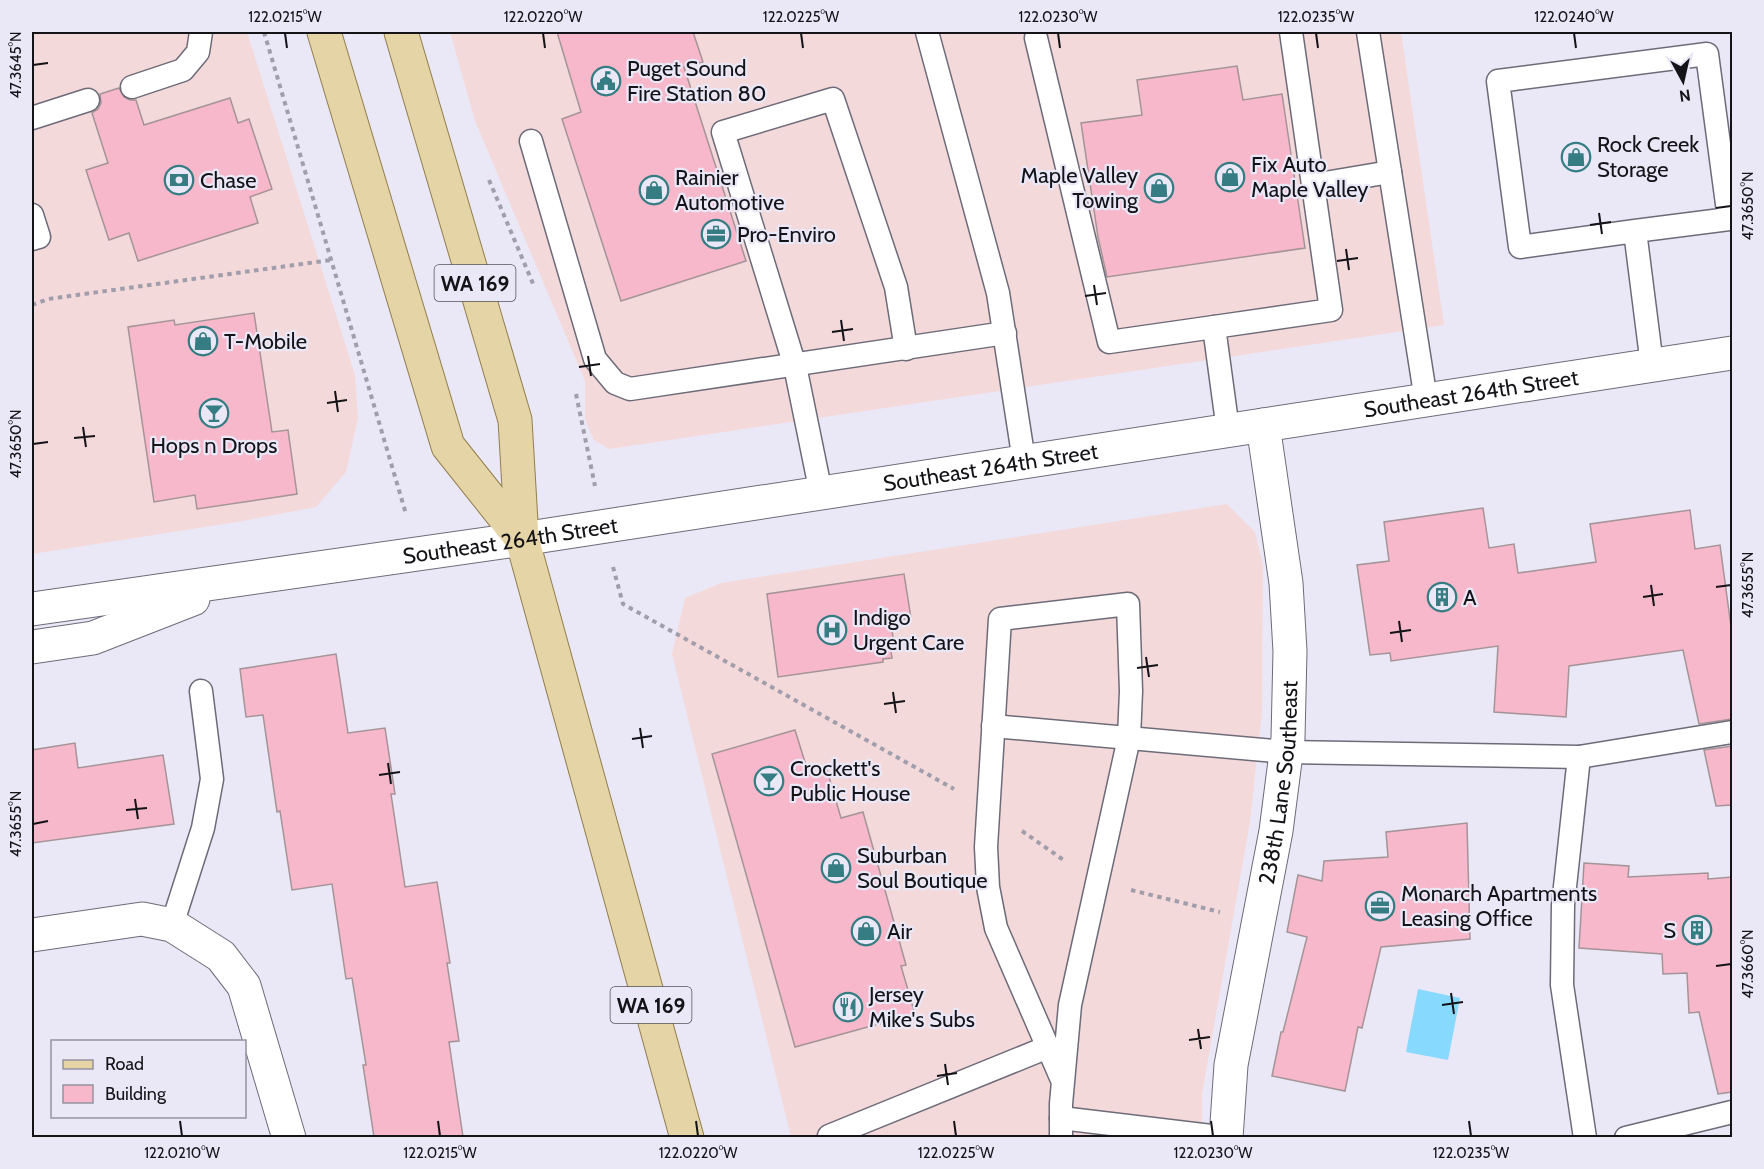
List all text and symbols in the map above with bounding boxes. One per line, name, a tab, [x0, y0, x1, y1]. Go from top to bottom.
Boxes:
text: 122.0215°W	[248, 8, 322, 26]
text: 122.0220°W	[504, 8, 583, 26]
text: 122.0225°W	[763, 8, 840, 26]
text: 122.0230°W	[1019, 8, 1098, 26]
text: 122.0235°W	[1278, 8, 1355, 26]
text: 122.0240°W	[1534, 8, 1615, 26]
text: 47.3645°N	[7, 31, 25, 99]
north arrow	[1653, 51, 1713, 111]
place label: Puget Sound Fire Station 80	[627, 55, 766, 107]
public building icon: Puget Sound Fire Station 80	[590, 65, 622, 97]
text: N	[1678, 85, 1692, 106]
place label: Rock Creek Storage	[1597, 131, 1699, 183]
shop icon: Rock Creek Storage	[1560, 141, 1592, 173]
place label: Fix Auto Maple Valley	[1251, 151, 1368, 203]
shop icon: Fix Auto Maple Valley	[1214, 161, 1246, 193]
place label: Maple Valley Towing	[1021, 162, 1139, 214]
bank icon: Chase	[163, 164, 195, 196]
place label: Rainier Automotive	[675, 164, 784, 216]
place label: Chase	[200, 167, 256, 194]
shop icon: Maple Valley Towing	[1143, 172, 1175, 204]
text: 47.3650°N	[1739, 172, 1757, 240]
shop icon: Rainier Automotive	[638, 174, 670, 206]
office icon: Pro-Enviro	[700, 218, 732, 250]
place label: Pro-Enviro	[737, 221, 836, 248]
road number: WA 169	[434, 265, 516, 301]
shop icon: T-Mobile	[187, 325, 219, 357]
place label: T-Mobile	[224, 328, 307, 355]
street label: Southeast 264th Street	[1362, 363, 1581, 423]
bar icon: Hops n Drops	[198, 397, 230, 429]
text: 47.3650°N	[7, 410, 25, 478]
place label: Hops n Drops	[151, 432, 277, 459]
street label: Southeast 264th Street	[881, 437, 1100, 497]
street label: Southeast 264th Street	[401, 511, 620, 569]
text: 47.3655°N	[1739, 552, 1757, 618]
building icon: A	[1426, 581, 1458, 613]
place label: A	[1463, 584, 1477, 611]
place label: Indigo Urgent Care	[853, 604, 964, 656]
hospital icon: Indigo Urgent Care	[816, 614, 848, 646]
street label: 238th Lane Southeast	[1253, 680, 1303, 887]
place label: Crockett's Public House	[790, 755, 910, 807]
bar icon: Crockett's Public House	[753, 765, 785, 797]
text: 47.3655°N	[7, 791, 25, 857]
place label: Suburban Soul Boutique	[857, 842, 988, 894]
shop icon: Suburban Soul Boutique	[820, 852, 852, 884]
place label: Monarch Apartments Leasing Office	[1401, 880, 1597, 932]
office icon: Monarch Apartments Leasing Office	[1364, 890, 1396, 922]
building icon: S	[1681, 914, 1713, 946]
shop icon: Air	[850, 915, 882, 947]
place label: S	[1663, 917, 1676, 944]
place label: Air	[887, 918, 912, 945]
text: 47.3660°N	[1739, 929, 1757, 999]
place label: Jersey Mike's Subs	[868, 981, 975, 1033]
road number: WA 169	[610, 987, 692, 1023]
restaurant icon: Jersey Mike's Subs	[832, 991, 864, 1023]
legend	[51, 1040, 246, 1118]
text: Road	[105, 1053, 144, 1075]
text: Building	[105, 1083, 167, 1105]
text: 122.0210°W	[144, 1144, 221, 1162]
text: 122.0215°W	[403, 1144, 477, 1162]
text: 122.0220°W	[659, 1144, 738, 1162]
text: 122.0225°W	[918, 1144, 995, 1162]
text: 122.0230°W	[1174, 1144, 1253, 1162]
text: 122.0235°W	[1433, 1144, 1510, 1162]

